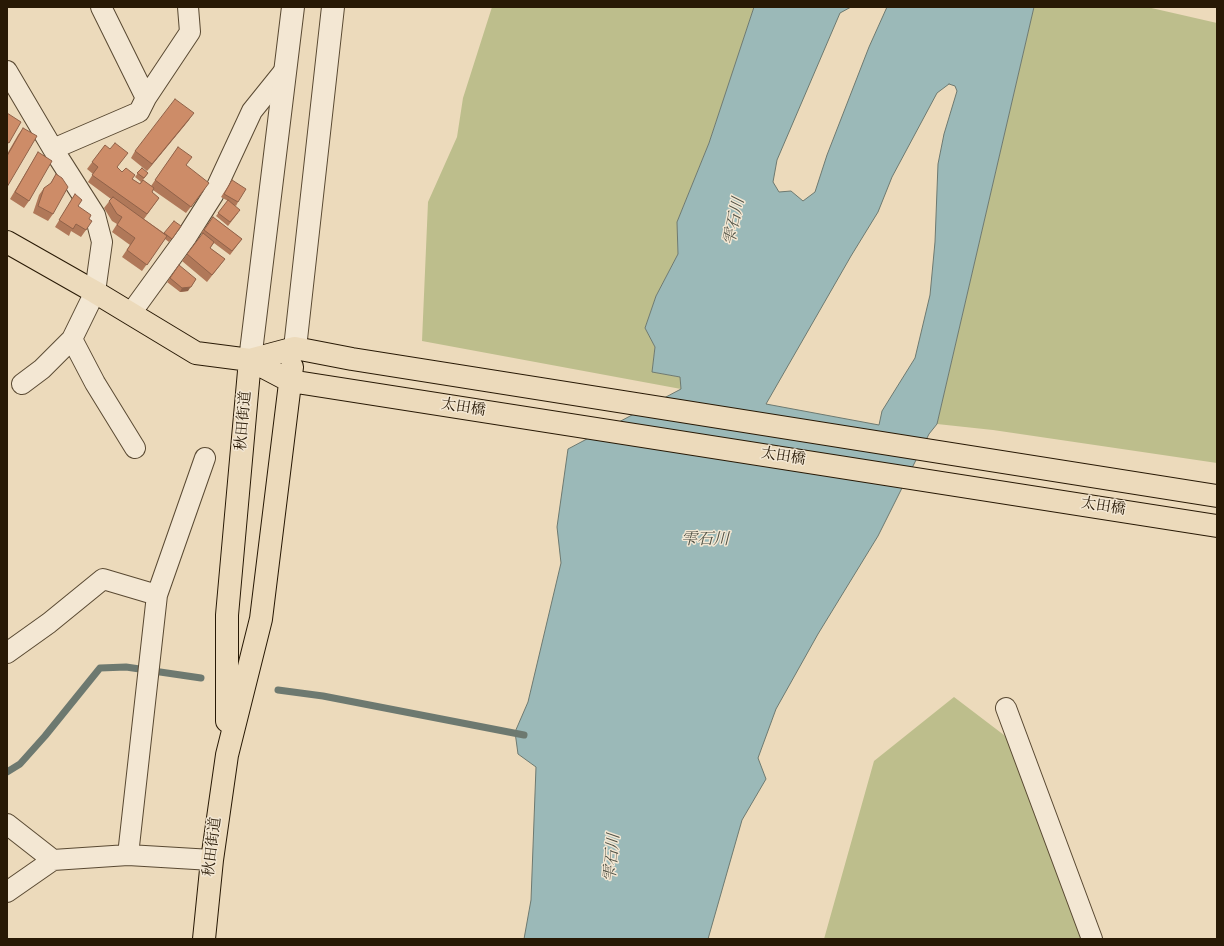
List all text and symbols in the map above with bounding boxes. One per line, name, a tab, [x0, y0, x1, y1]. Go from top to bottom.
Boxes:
water label: 雫石川	[722, 197, 750, 247]
street label: 秋田街道	[233, 390, 257, 452]
street label: 太田橋	[439, 397, 487, 421]
street label: 太田橋	[759, 446, 807, 470]
street label: 太田橋	[1079, 496, 1127, 520]
water label: 雫石川	[681, 531, 729, 551]
street label: 秋田街道	[201, 816, 227, 878]
water label: 雫石川	[602, 833, 626, 883]

